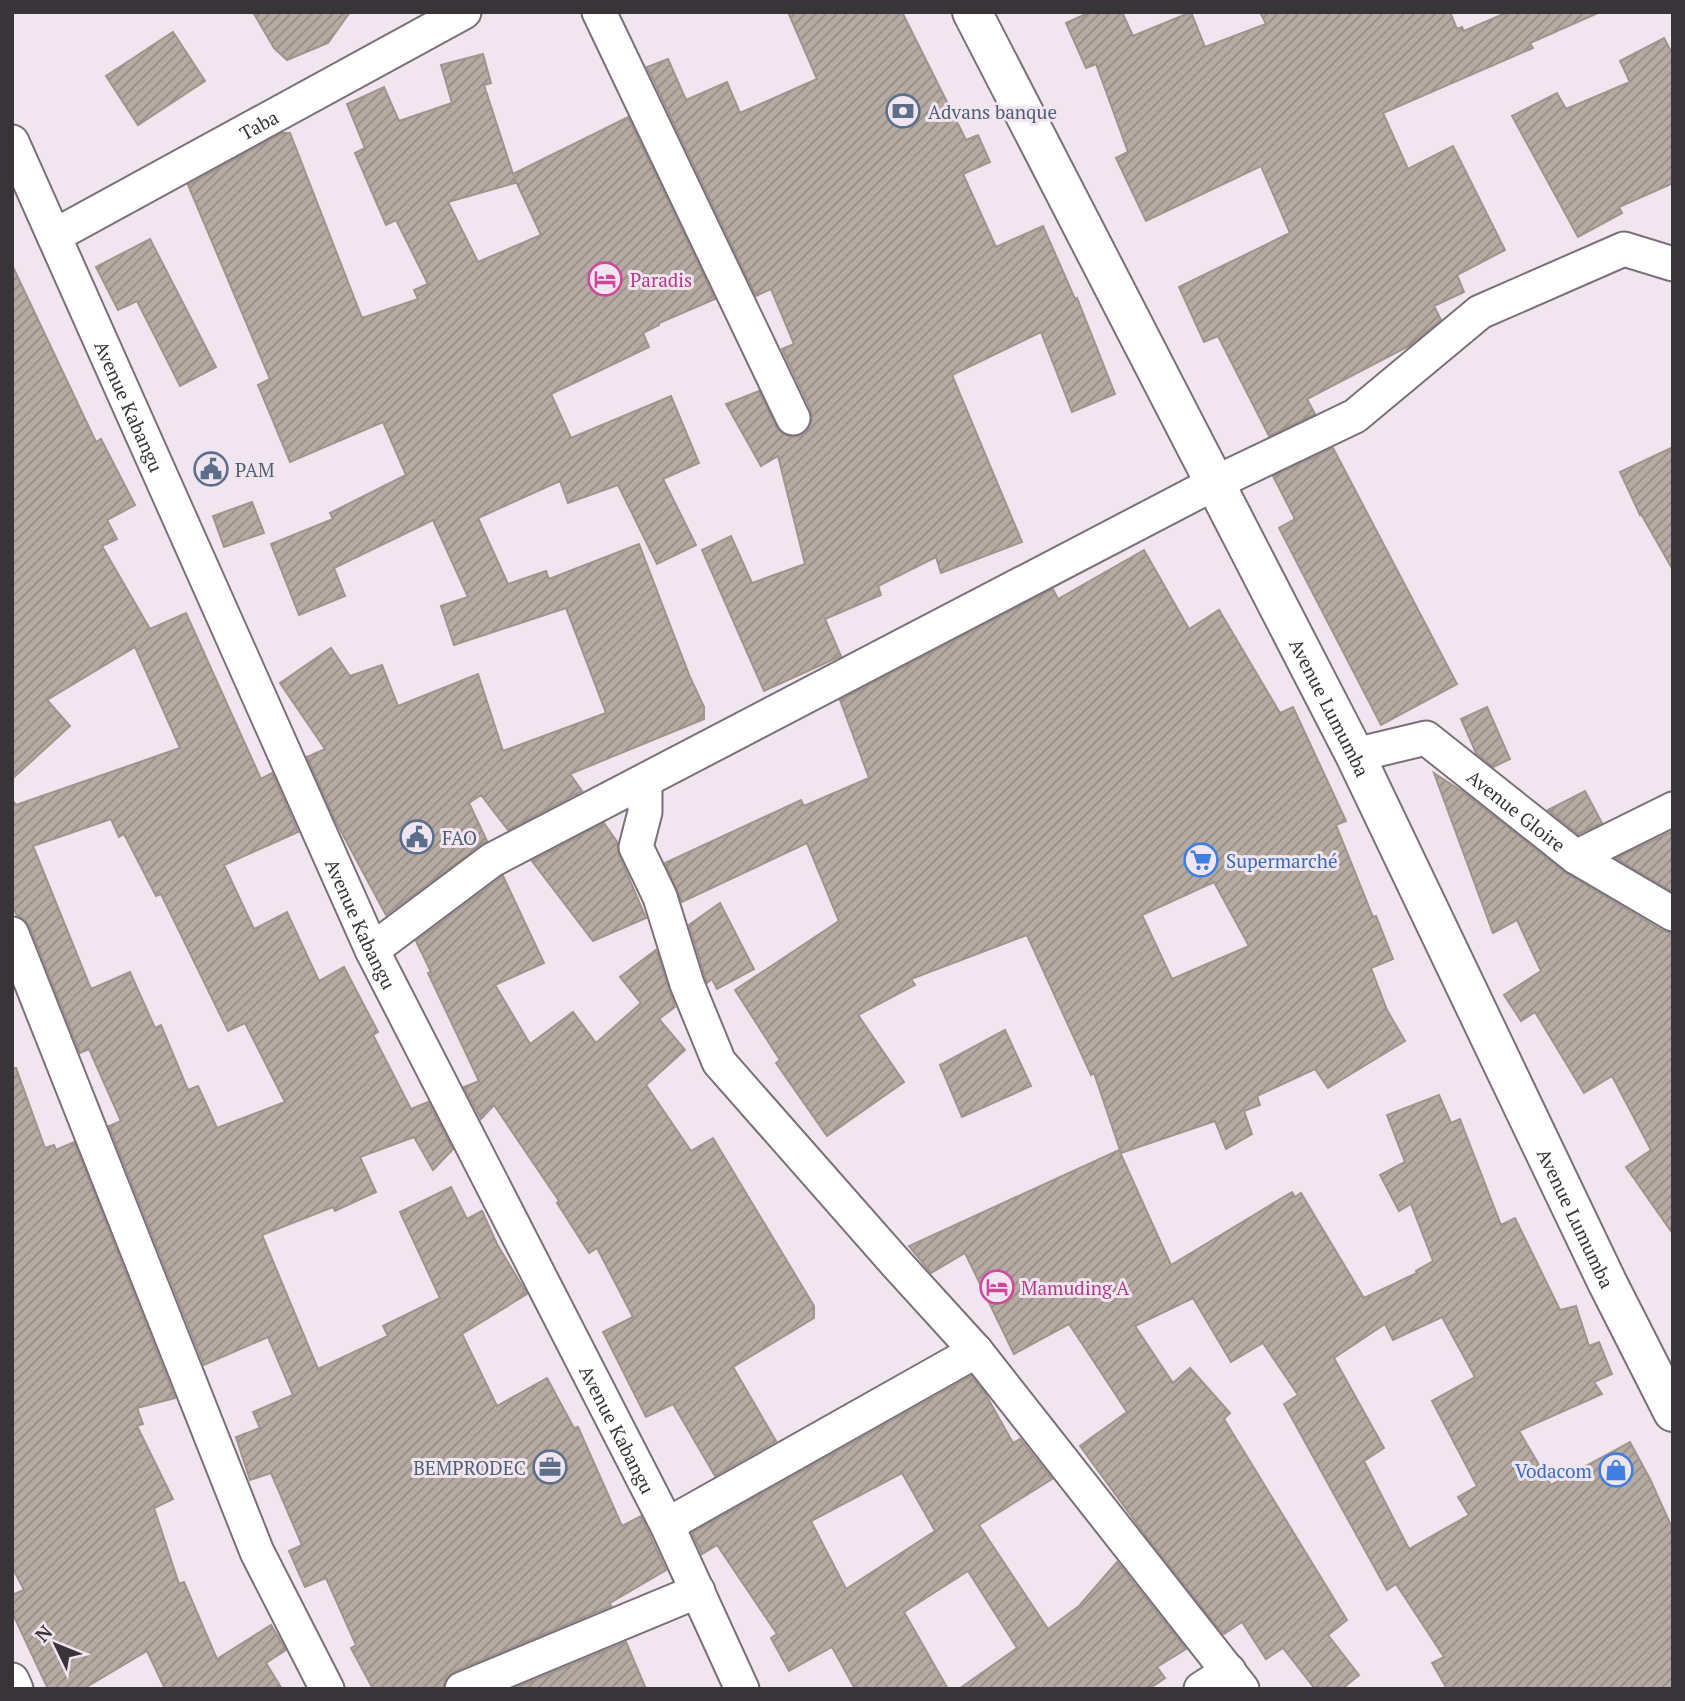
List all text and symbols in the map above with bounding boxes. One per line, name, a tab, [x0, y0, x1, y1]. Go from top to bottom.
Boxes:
bank icon: Advans banque	[884, 92, 922, 130]
place label: Advans banque	[928, 99, 1057, 124]
street label: Taba	[235, 103, 283, 145]
hotel icon: Paradis	[586, 260, 624, 298]
place label: Paradis	[630, 267, 692, 292]
street label: Avenue Kabangu	[90, 337, 170, 476]
public building icon: PAM	[192, 450, 230, 488]
place label: PAM	[235, 457, 274, 482]
street label: Avenue Lumumba	[1284, 634, 1376, 781]
street label: Avenue Gloire	[1463, 763, 1571, 857]
public building icon: FAO	[398, 818, 436, 856]
place label: FAO	[442, 825, 477, 850]
supermarket icon: Supermarché	[1182, 841, 1220, 879]
place label: Supermarché	[1226, 848, 1338, 873]
street label: Avenue Kabangu	[320, 854, 402, 993]
street label: Avenue Lumumba	[1532, 1144, 1621, 1292]
hotel icon: Mamuding A	[978, 1268, 1016, 1306]
place label: Mamuding A	[1021, 1275, 1129, 1300]
street label: Avenue Kabangu	[574, 1361, 661, 1498]
office icon: BEMPRODEC	[531, 1448, 569, 1486]
shop icon: Vodacom	[1597, 1451, 1635, 1489]
place label: BEMPRODEC	[413, 1455, 526, 1480]
place label: Vodacom	[1515, 1458, 1593, 1483]
north arrow	[21, 1610, 91, 1680]
text: N	[29, 1619, 58, 1647]

